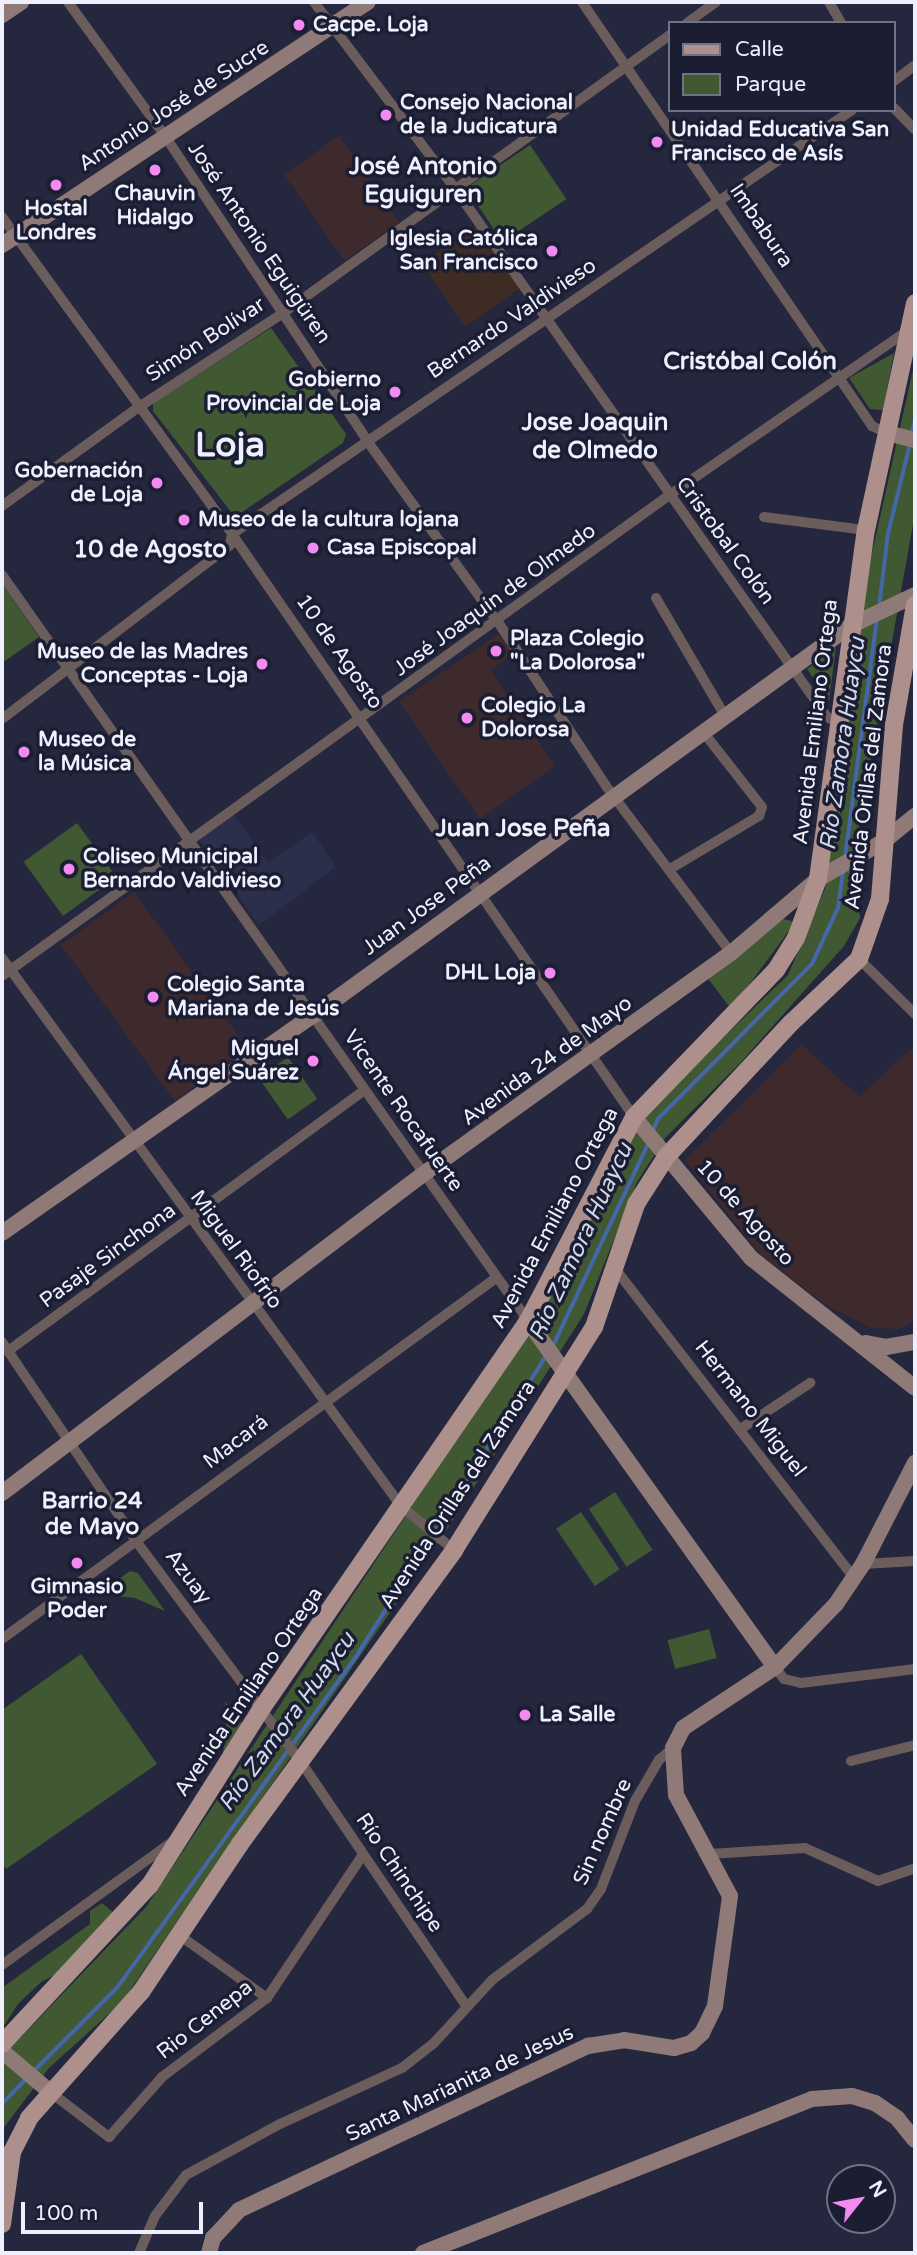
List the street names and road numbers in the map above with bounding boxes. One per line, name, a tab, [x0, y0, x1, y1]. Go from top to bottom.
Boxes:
street label: Antonio José de Sucre	[74, 35, 274, 177]
street label: José Antonio Eguigüren	[182, 137, 336, 349]
street label: Imbabura	[724, 179, 798, 273]
street label: Bernardo Valdivieso	[423, 253, 601, 385]
street label: Simón Bolívar	[142, 292, 270, 388]
street label: Cristobal Colón	[670, 472, 780, 610]
street label: José Joaquín de Olmedo	[389, 518, 601, 682]
street label: 10 de Agosto	[290, 590, 388, 714]
street label: Avenida Emiliano Ortega	[788, 598, 844, 846]
street label: Avenida Orillas del Zamora	[840, 643, 898, 911]
street label: Juan Jose Peña	[358, 851, 496, 961]
street label: Avenida 24 de Mayo	[457, 991, 637, 1131]
street label: Vicente Rocafuerte	[338, 1025, 468, 1197]
street label: Avenida Emiliano Ortega	[486, 1103, 624, 1333]
street label: 10 de Agosto	[691, 1155, 799, 1271]
street label: Miguel Riofrío	[184, 1186, 288, 1314]
street label: Pasaje Sinchona	[35, 1198, 181, 1314]
street label: Hermano Miguel	[689, 1336, 811, 1482]
street label: Avenida Orillas del Zamora	[375, 1376, 541, 1614]
street label: Macará	[198, 1409, 274, 1475]
street label: Azuay	[159, 1545, 217, 1609]
street label: Avenida Emiliano Ortega	[169, 1583, 329, 1801]
street label: Sin nombre	[568, 1775, 638, 1889]
street label: Río Chinchipe	[350, 1809, 448, 1937]
street label: Rio Cenepa	[152, 1975, 258, 2065]
street label: Santa Marianita de Jesus	[342, 2020, 578, 2148]

